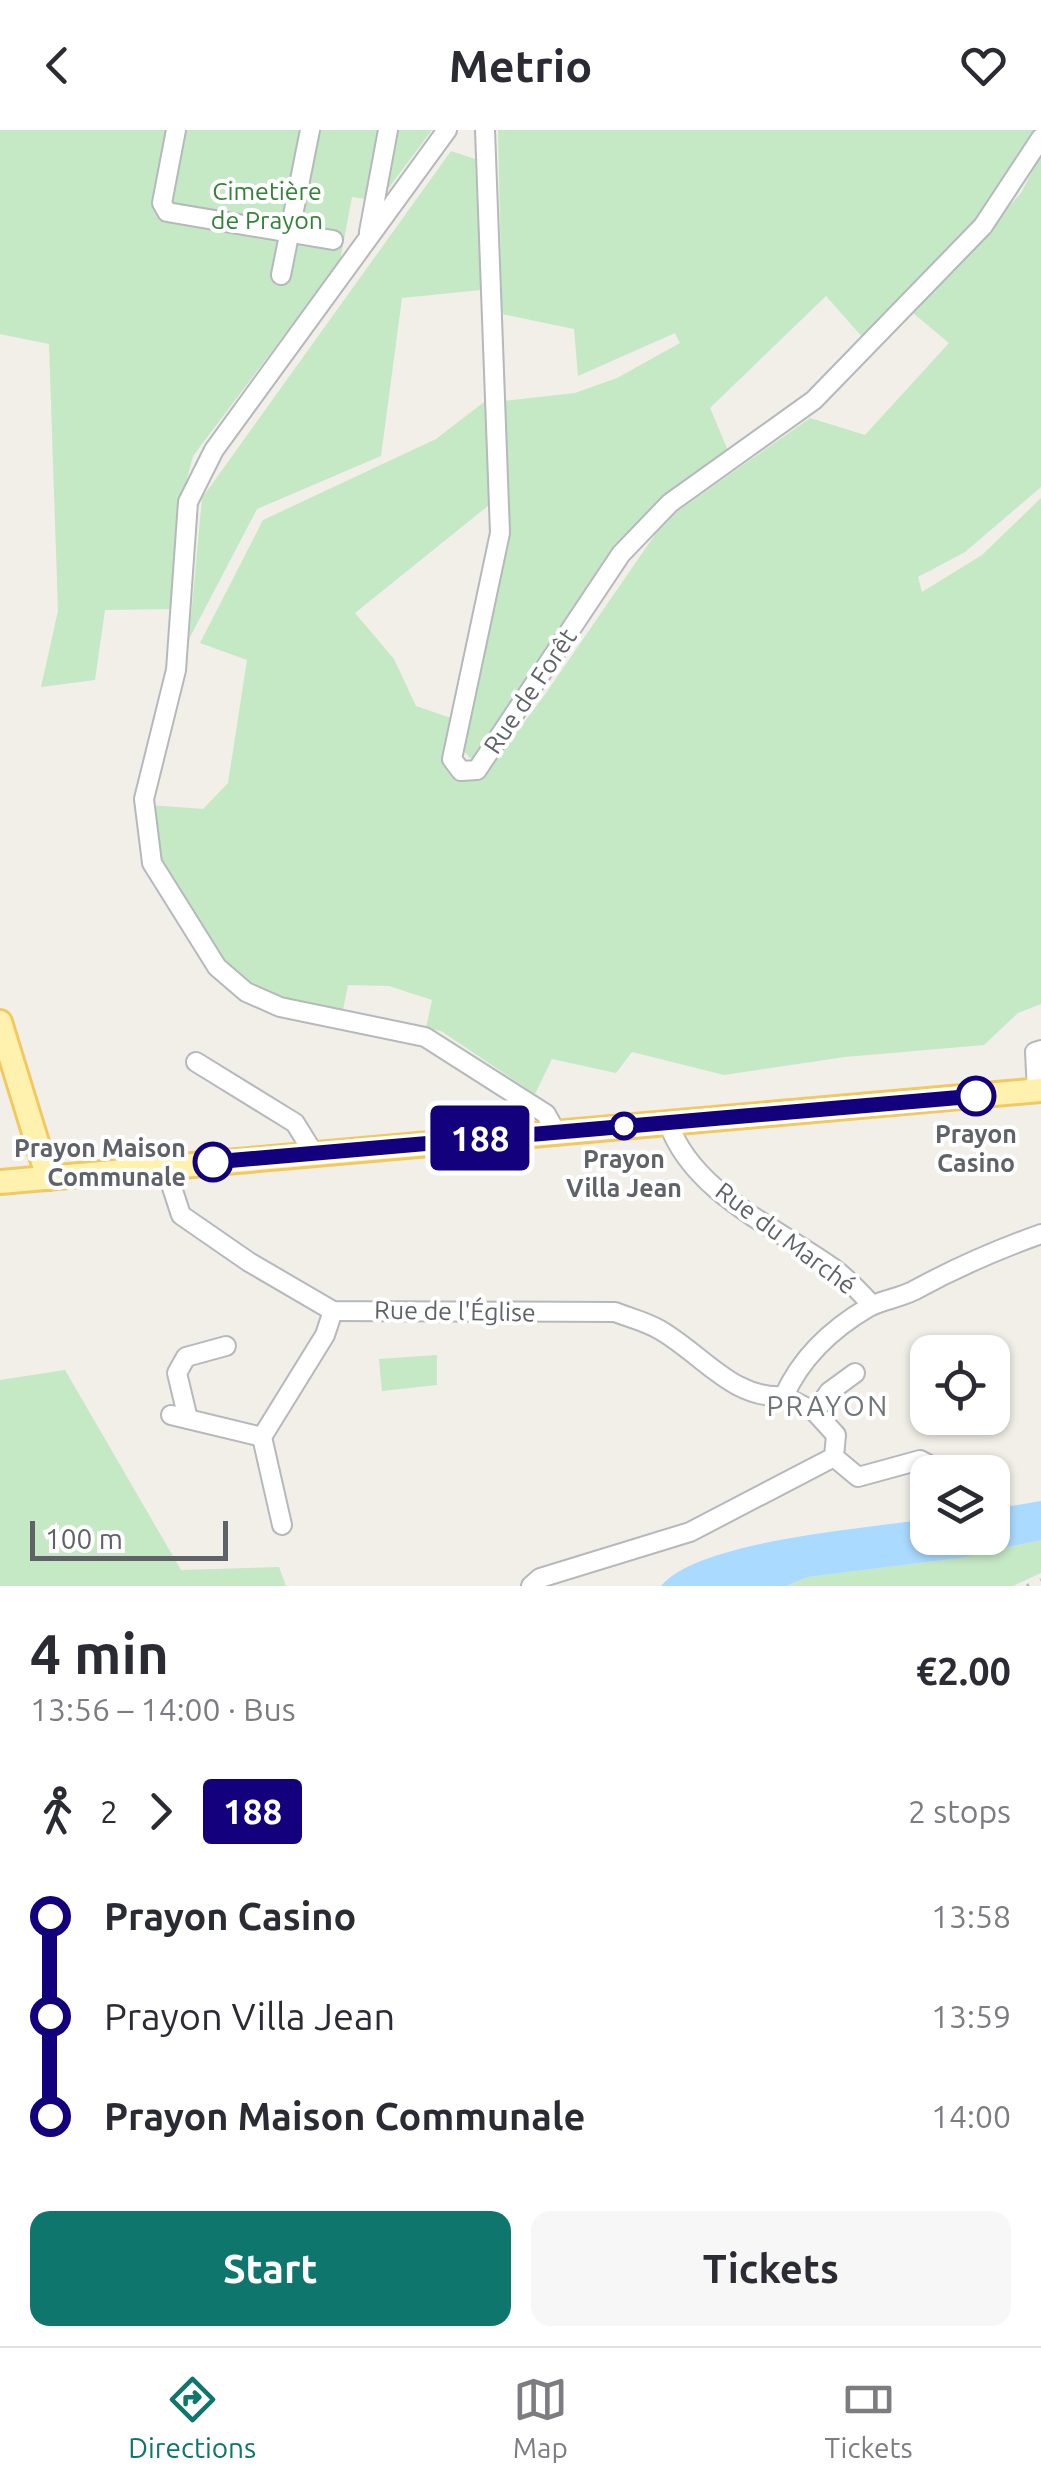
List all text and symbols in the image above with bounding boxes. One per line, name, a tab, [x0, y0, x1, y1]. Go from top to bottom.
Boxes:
icon: back	[30, 38, 85, 93]
icon: heart	[956, 38, 1011, 93]
text: Metrio	[449, 40, 592, 91]
park label: Cimetière de Prayon	[211, 177, 323, 234]
street label: Rue de Forêt	[478, 623, 582, 759]
marker: Prayon Casino	[957, 1077, 995, 1115]
line badge: 188	[422, 1106, 538, 1170]
marker: Prayon Villa Jean	[611, 1113, 637, 1139]
text: 188	[450, 1118, 510, 1158]
place label: Prayon Casino	[935, 1120, 1017, 1177]
place label: Prayon Maison Communale	[14, 1134, 186, 1191]
marker: Prayon Maison Communale	[194, 1143, 232, 1181]
place label: Prayon Villa Jean	[566, 1145, 682, 1202]
street label: Rue du Marché	[711, 1176, 861, 1300]
street label: Rue de l'Église	[374, 1296, 536, 1326]
map controls	[910, 1335, 1010, 1555]
button: locate	[910, 1335, 1010, 1435]
district label: PRAYON	[766, 1390, 890, 1421]
button: layers	[910, 1455, 1010, 1555]
scale bar	[30, 1516, 228, 1560]
text: 100 m	[45, 1523, 123, 1554]
text: 4 min	[30, 1623, 169, 1684]
text: €2.00	[916, 1650, 1011, 1692]
text: 13:56 – 14:00 · Bus	[30, 1691, 296, 1727]
icon: walk	[30, 1784, 85, 1839]
icon: forward	[133, 1784, 188, 1839]
text: 188	[223, 1791, 282, 1831]
text: 2	[100, 1793, 118, 1829]
text: 2 stops	[908, 1793, 1011, 1829]
text: Prayon Casino	[104, 1895, 356, 1937]
text: 13:58	[931, 1898, 1011, 1934]
text: Prayon Villa Jean	[104, 1995, 395, 2037]
text: 13:59	[931, 1998, 1011, 2034]
text: Prayon Maison Communale	[104, 2095, 585, 2137]
text: 14:00	[931, 2098, 1011, 2134]
button: Start	[30, 2211, 511, 2326]
button: Tickets	[531, 2211, 1011, 2326]
tab: Directions	[128, 2372, 256, 2463]
tab: Map	[513, 2372, 568, 2463]
tab: Tickets	[824, 2372, 913, 2463]

